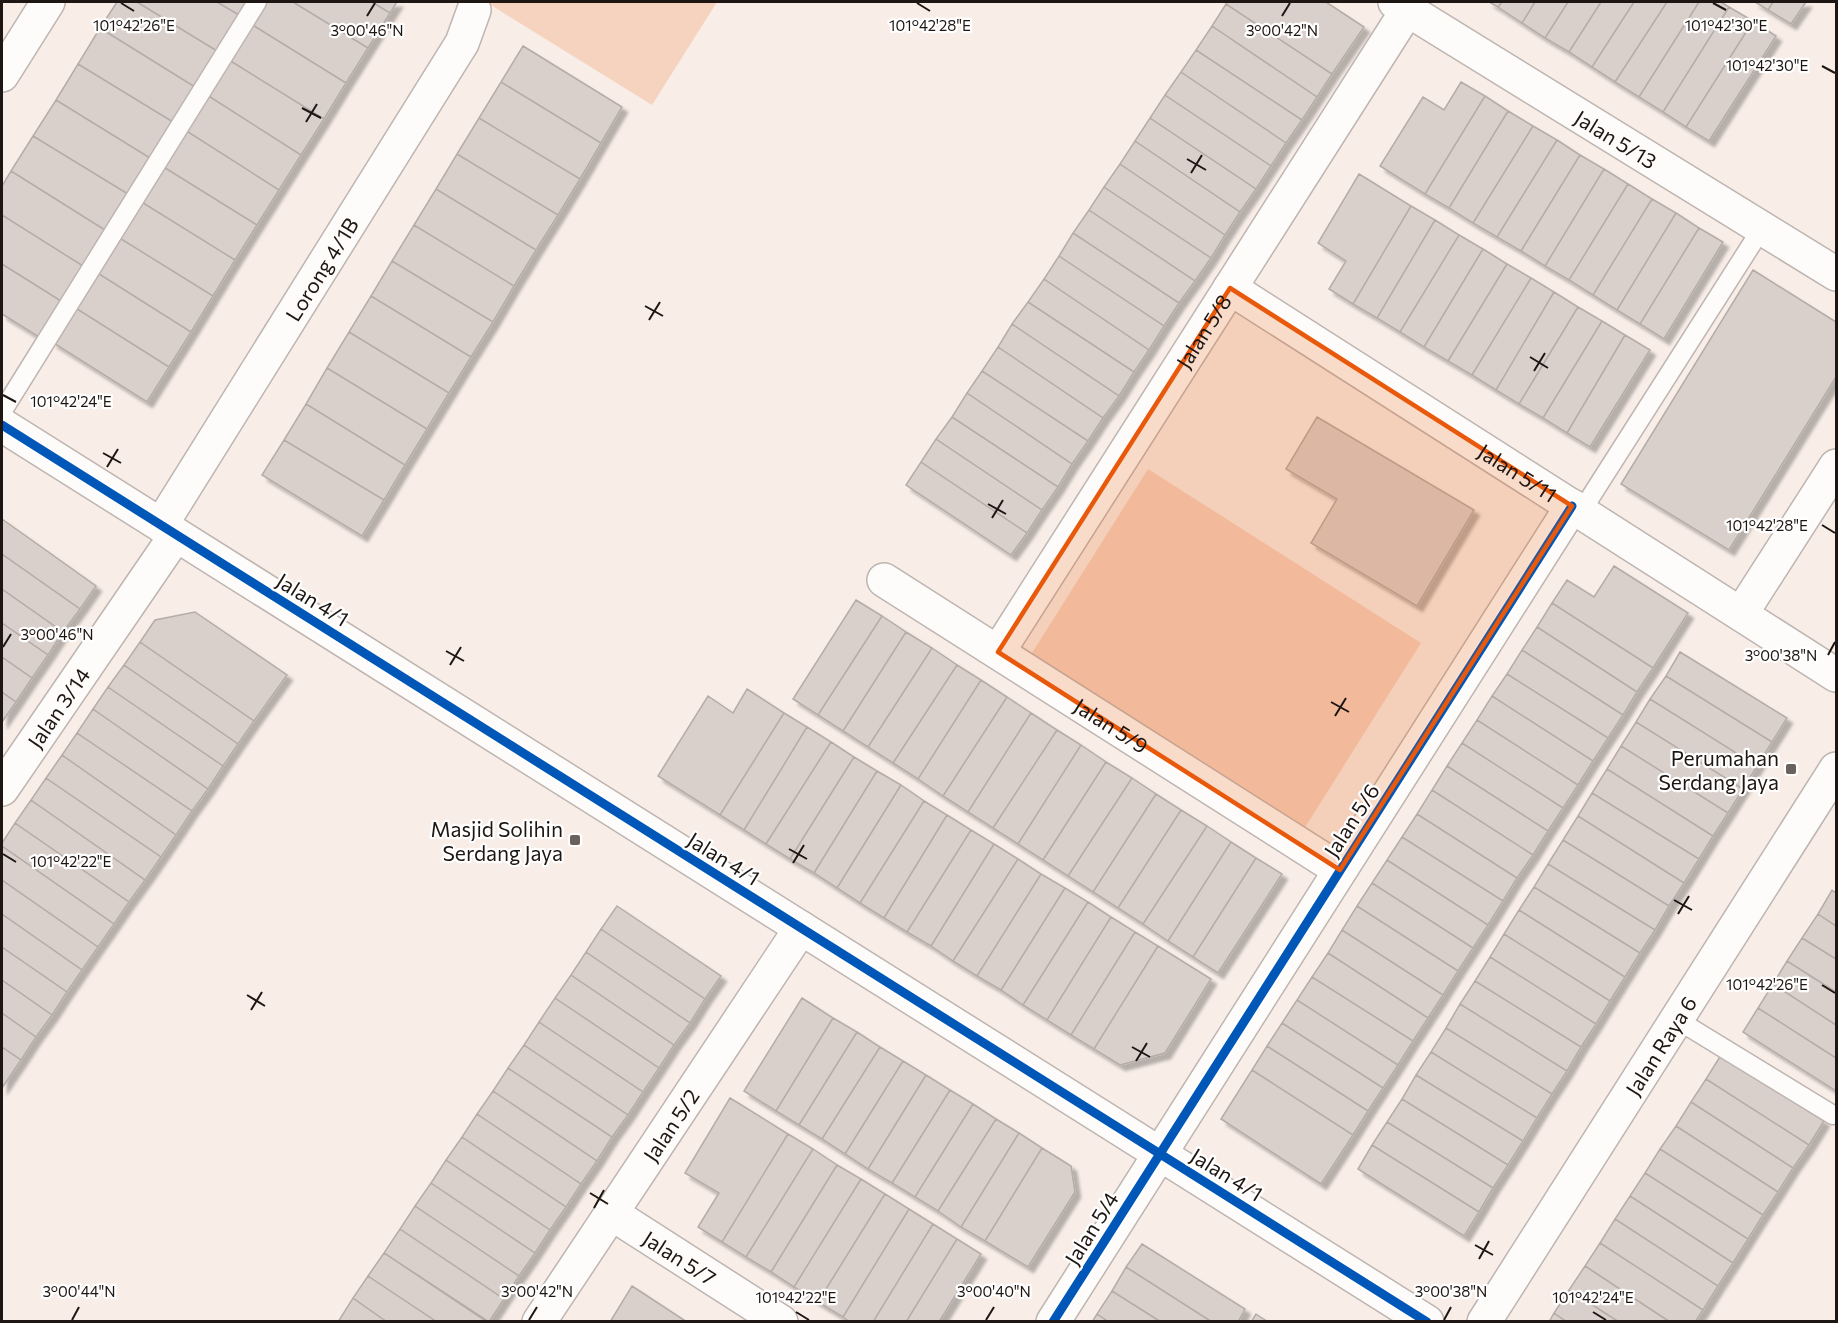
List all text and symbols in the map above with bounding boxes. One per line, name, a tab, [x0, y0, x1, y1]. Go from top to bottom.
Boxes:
text: 101°42'26"E	[93, 16, 175, 34]
text: 101°42'28"E	[889, 16, 971, 34]
text: 101°42'30"E	[1685, 16, 1767, 34]
text: 3°00'46"N	[330, 21, 404, 39]
text: 3°00'42"N	[1246, 21, 1318, 39]
text: 101°42'30"E	[1726, 56, 1808, 74]
street label: Jalan 5/13	[1571, 104, 1662, 173]
street label: Lorong 4/1B	[279, 213, 363, 325]
street label: Jalan 5/8	[1170, 289, 1236, 372]
text: 101°42'24"E	[30, 392, 112, 410]
street label: Jalan 5/11	[1474, 438, 1562, 506]
text: 101°42'28"E	[1726, 516, 1808, 534]
street label: Jalan 4/1	[272, 567, 354, 631]
text: 3°00'46"N	[20, 625, 94, 643]
text: 3°00'38"N	[1745, 646, 1817, 664]
street label: Jalan 3/14	[22, 662, 94, 752]
street label: Jalan 5/9	[1070, 692, 1153, 758]
place label: Perumahan Serdang Jaya	[1659, 745, 1779, 794]
marker: Perumahan Serdang Jaya	[1784, 762, 1798, 776]
street label: Jalan 5/6	[1318, 779, 1384, 861]
place label: Masjid Solihin Serdang Jaya	[431, 816, 563, 865]
street label: Jalan 4/1	[683, 826, 765, 890]
marker: Masjid Solihin Serdang Jaya	[568, 833, 582, 847]
text: 101°42'22"E	[30, 852, 112, 870]
text: 101°42'26"E	[1726, 975, 1808, 993]
street label: Jalan Raya 6	[1619, 991, 1701, 1100]
street label: Jalan 5/2	[637, 1084, 703, 1166]
street label: Jalan 4/1	[1186, 1142, 1268, 1206]
street label: Jalan 5/4	[1059, 1187, 1123, 1269]
street label: Jalan 5/7	[639, 1225, 721, 1290]
text: 3°00'44"N	[42, 1282, 116, 1300]
text: 3°00'42"N	[501, 1282, 573, 1300]
text: 3°00'40"N	[957, 1282, 1031, 1300]
text: 3°00'38"N	[1415, 1282, 1487, 1300]
text: 101°42'22"E	[755, 1288, 837, 1306]
text: 101°42'24"E	[1552, 1288, 1634, 1306]

